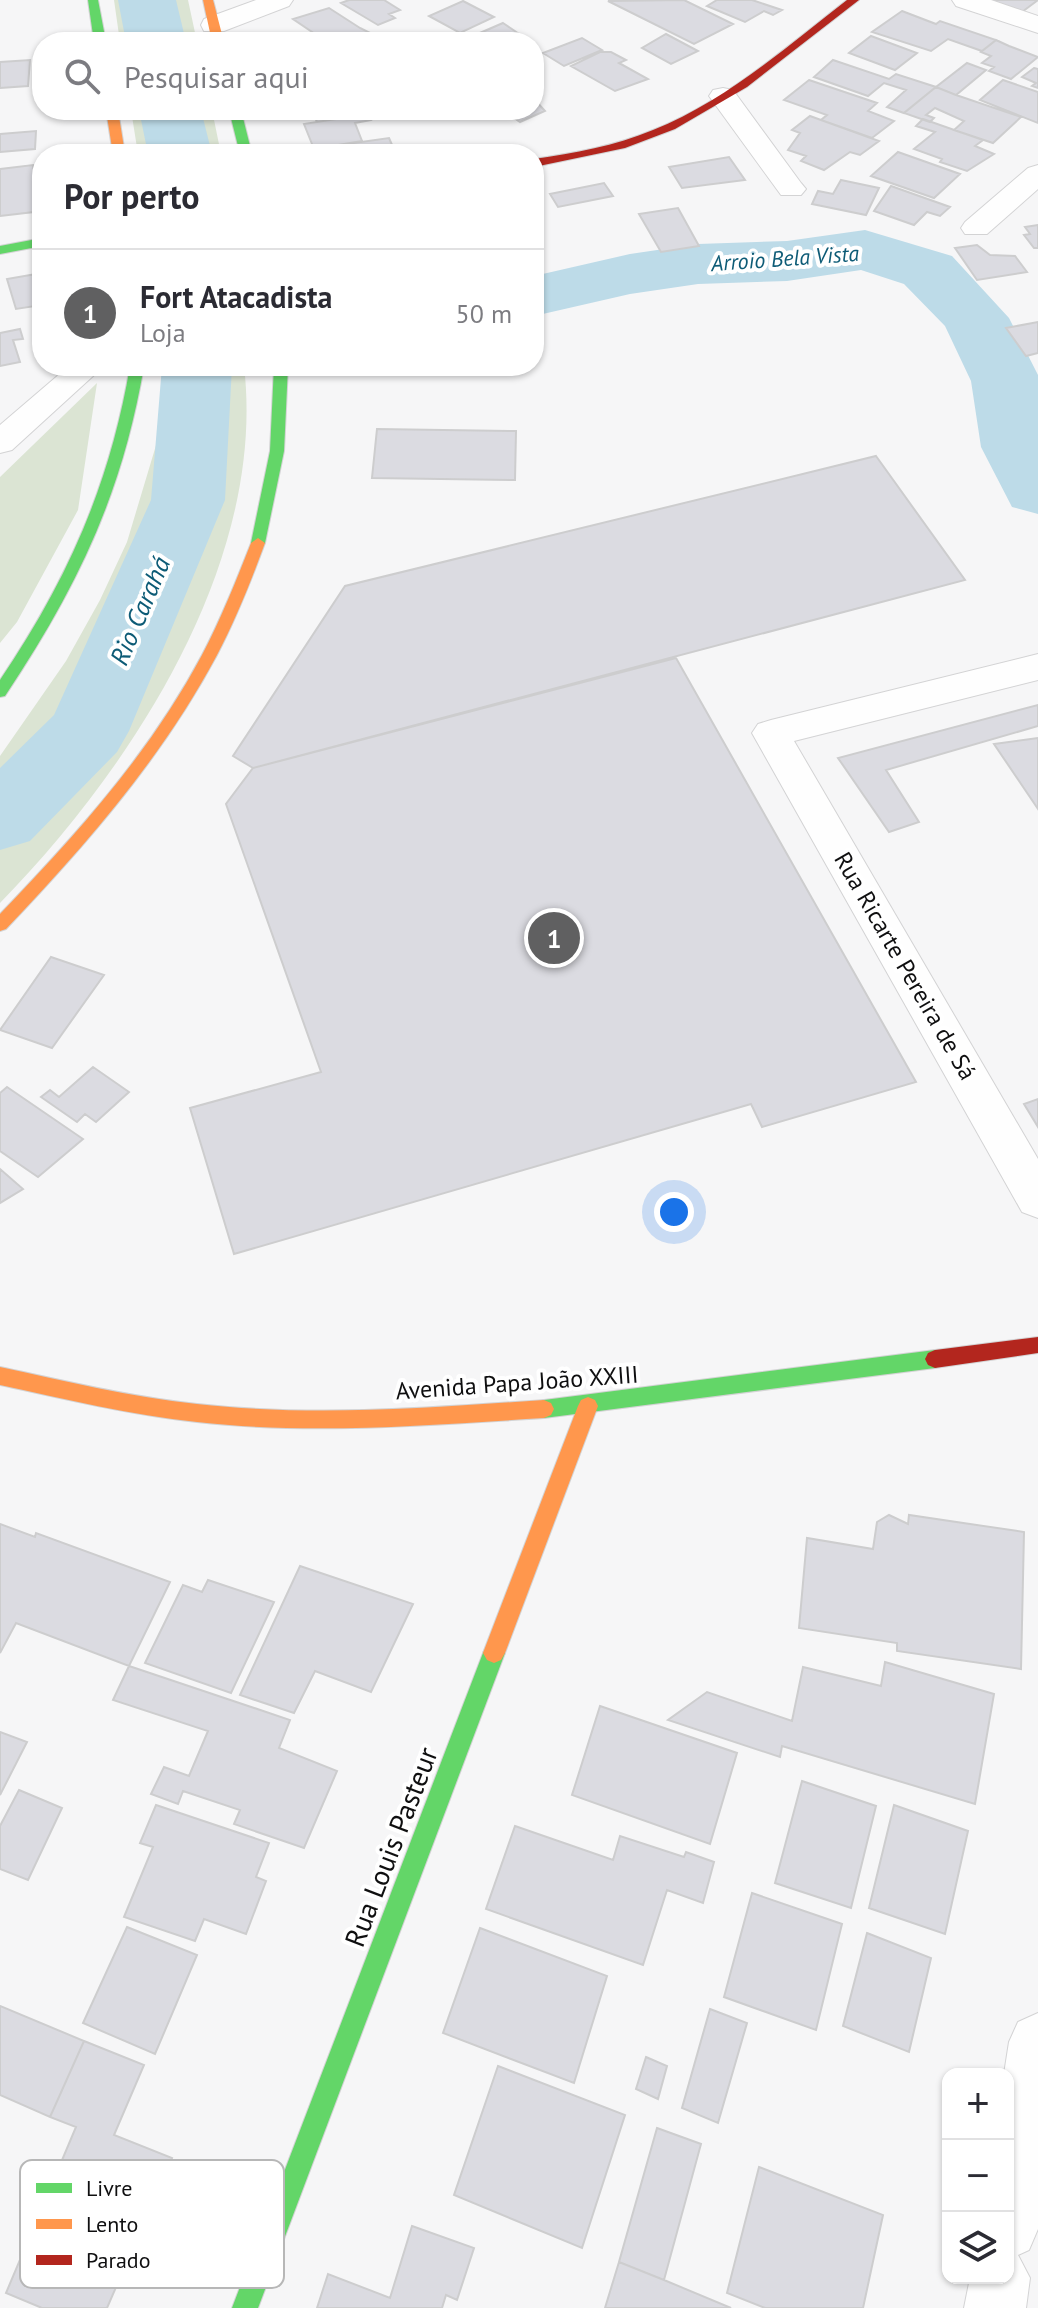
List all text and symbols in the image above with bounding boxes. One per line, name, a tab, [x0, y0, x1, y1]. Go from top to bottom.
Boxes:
search box	[32, 32, 544, 120]
icon: search	[60, 54, 104, 98]
text: Pesquisar aqui	[124, 57, 309, 96]
text: Por perto	[64, 174, 200, 218]
water label: Arroio Bela Vista	[709, 239, 860, 277]
text: Fort Atacadista	[140, 277, 332, 316]
text: 1	[83, 297, 97, 330]
text: 50 m	[456, 297, 512, 330]
text: Loja	[140, 316, 186, 349]
water label: Rio Carahá	[102, 551, 177, 670]
street label: Rua Ricarte Pereira de Sá	[827, 846, 983, 1085]
pin: 1	[528, 908, 580, 968]
your location	[654, 1192, 694, 1232]
street label: Avenida Papa João XXIII	[394, 1359, 639, 1406]
street label: Rua Louis Pasteur	[335, 1741, 446, 1952]
map controls	[942, 2068, 1014, 2284]
button: +	[942, 2068, 1014, 2140]
button: −	[942, 2140, 1014, 2212]
legend	[20, 2160, 284, 2288]
text: Livre	[86, 2174, 133, 2202]
text: Lento	[86, 2210, 138, 2238]
button: layers	[942, 2212, 1014, 2284]
text: Parado	[86, 2246, 150, 2274]

